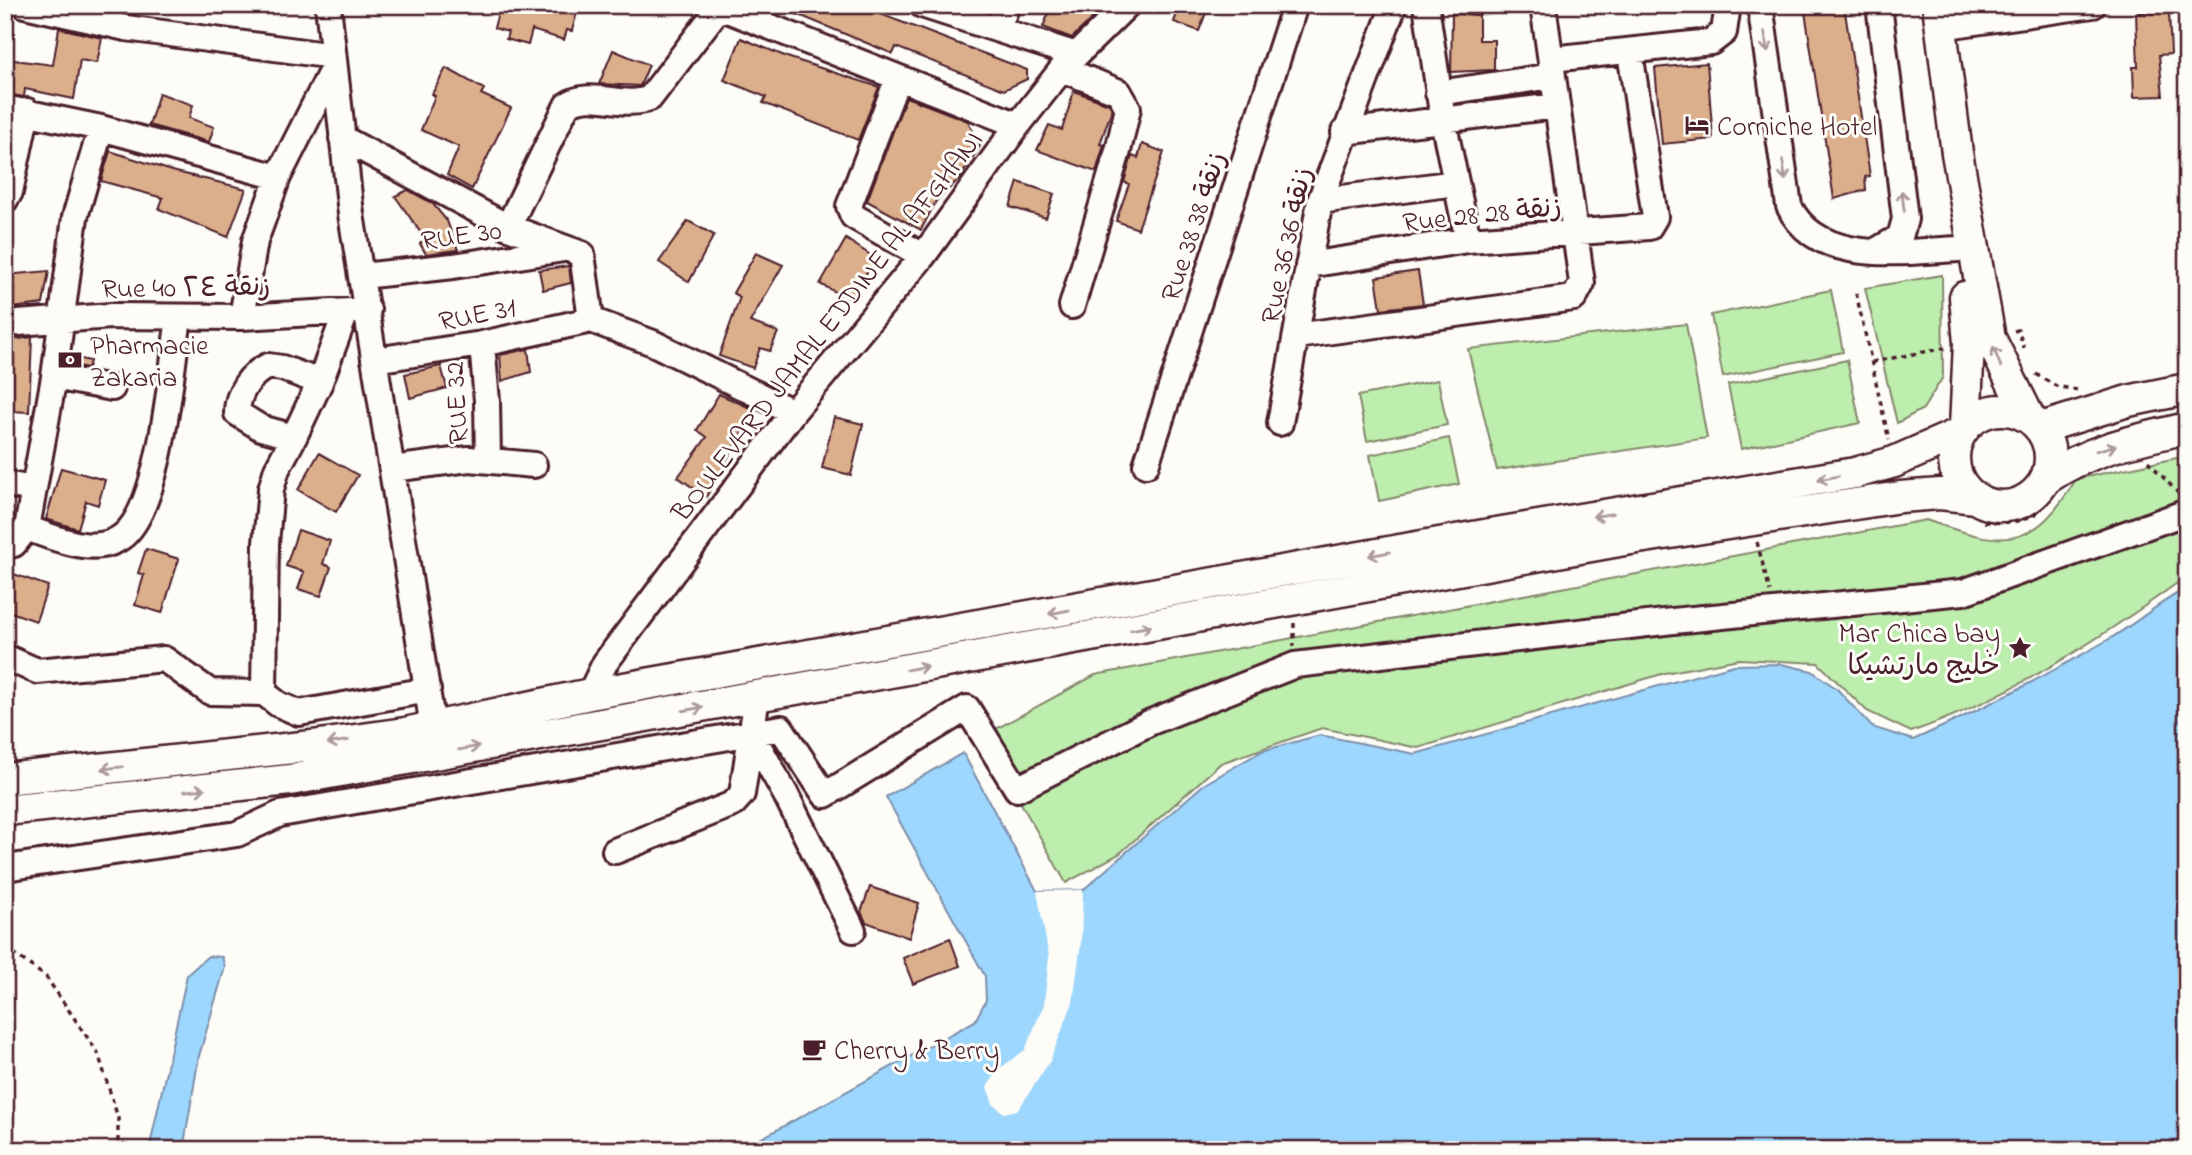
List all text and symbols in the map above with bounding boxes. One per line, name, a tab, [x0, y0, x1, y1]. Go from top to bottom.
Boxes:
one-way arrow	[1759, 30, 1772, 53]
place label: Corniche Hotel	[1717, 108, 1877, 149]
hotel icon: Corniche Hotel	[1683, 111, 1711, 139]
street label: BOULEVARD JAMAL EDDINE AL AFGHANI	[662, 123, 995, 532]
street label: Rue 38 زنقة 38	[1152, 147, 1239, 307]
one-way arrow	[1778, 158, 1791, 181]
street label: Rue 36 زنقة 36	[1252, 164, 1325, 328]
street label: Rue 28 زنقة 28	[1401, 188, 1564, 245]
one-way arrow	[1897, 190, 1910, 213]
street label: RUE 30	[419, 212, 504, 263]
street label: Rue 40 زنقة ٢٤	[101, 268, 271, 311]
street label: RUE 31	[436, 289, 520, 344]
place label: Pharmacie Zakaria	[90, 327, 209, 400]
bank icon: Pharmacie Zakaria	[56, 346, 84, 374]
one-way arrow	[1990, 346, 2003, 368]
street label: RUE 32	[436, 360, 481, 445]
one-way arrow	[2095, 441, 2117, 454]
one-way arrow	[1817, 472, 1840, 485]
one-way arrow	[1592, 509, 1615, 522]
one-way arrow	[1368, 548, 1391, 561]
one-way arrow	[1048, 606, 1071, 619]
place label: Mar Chica bay خليج مارتشيكا	[1838, 615, 2000, 688]
one-way arrow	[1129, 620, 1152, 634]
place icon: Mar Chica bay خليج مارتشيكا	[2006, 634, 2034, 662]
one-way arrow	[905, 661, 928, 674]
one-way arrow	[681, 702, 704, 715]
one-way arrow	[327, 736, 350, 749]
one-way arrow	[457, 741, 480, 755]
one-way arrow	[101, 762, 123, 775]
one-way arrow	[183, 783, 206, 796]
place label: Cherry & Berry	[834, 1032, 999, 1073]
cafe icon: Cherry & Berry	[800, 1035, 828, 1063]

